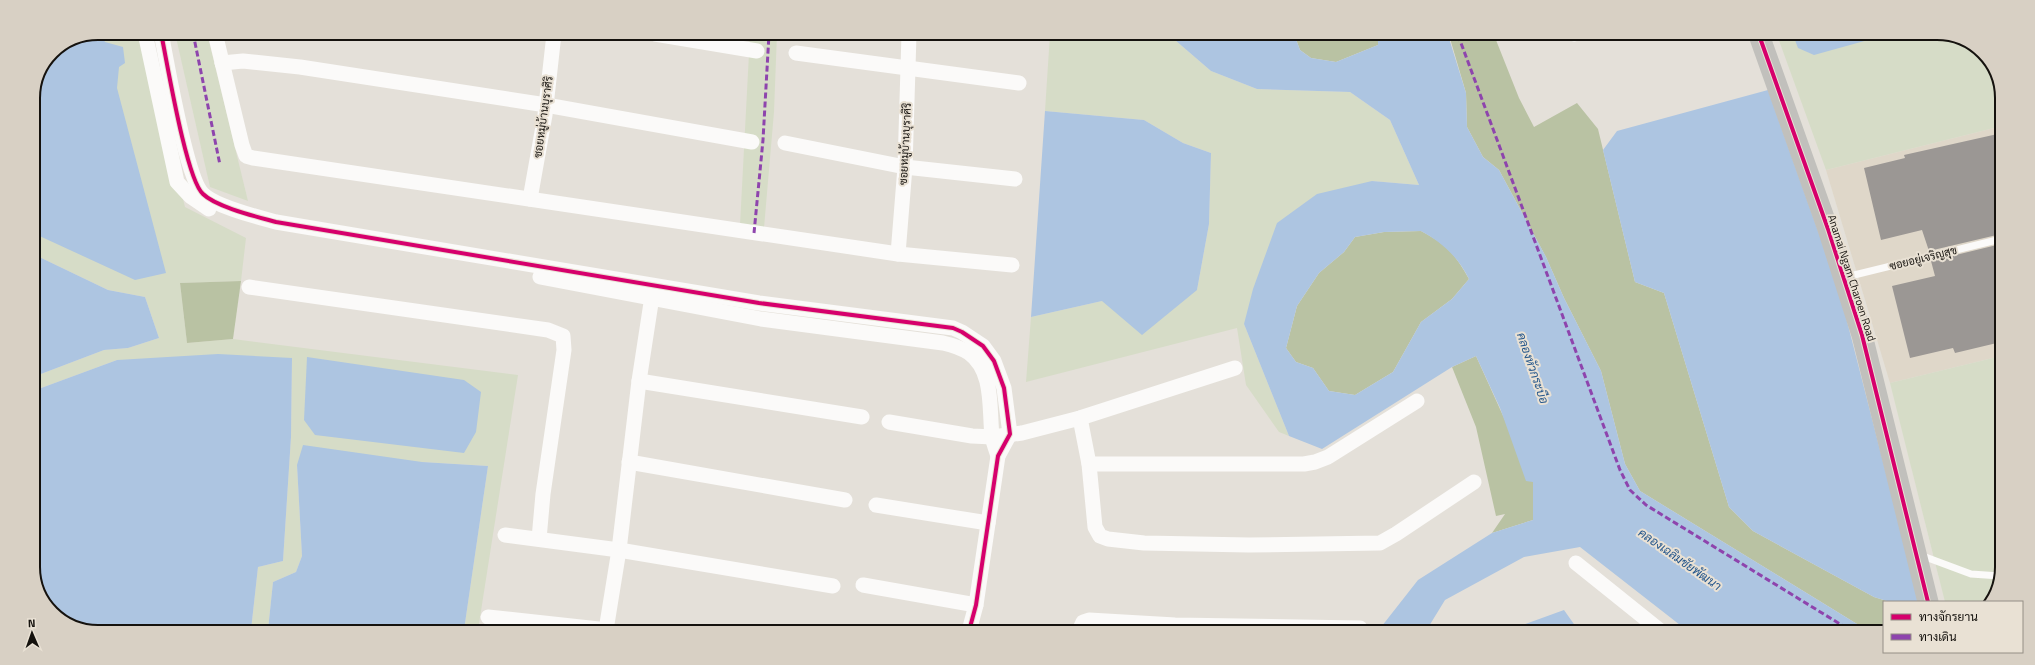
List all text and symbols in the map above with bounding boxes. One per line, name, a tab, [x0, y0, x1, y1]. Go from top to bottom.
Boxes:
street label: ซอยหมู่บ้านบุราศิริ	[529, 75, 558, 159]
street label: ซอยหมู่บ้านบุราศิริ	[895, 102, 916, 186]
street label: Anamai Ngam Charoen Road	[1824, 213, 1880, 344]
street label: ซอยอยู่เจริญสุข	[1888, 242, 1959, 275]
water label: คลองหัวกระบือ	[1512, 330, 1554, 406]
water label: คลองเฉลิมชัยพัฒนา	[1634, 523, 1726, 595]
legend	[1883, 601, 2023, 653]
text: ทางจักรยาน	[1919, 607, 1978, 626]
north arrow	[12, 613, 52, 653]
text: N	[28, 615, 36, 631]
text: ทางเดิน	[1919, 627, 1957, 646]

